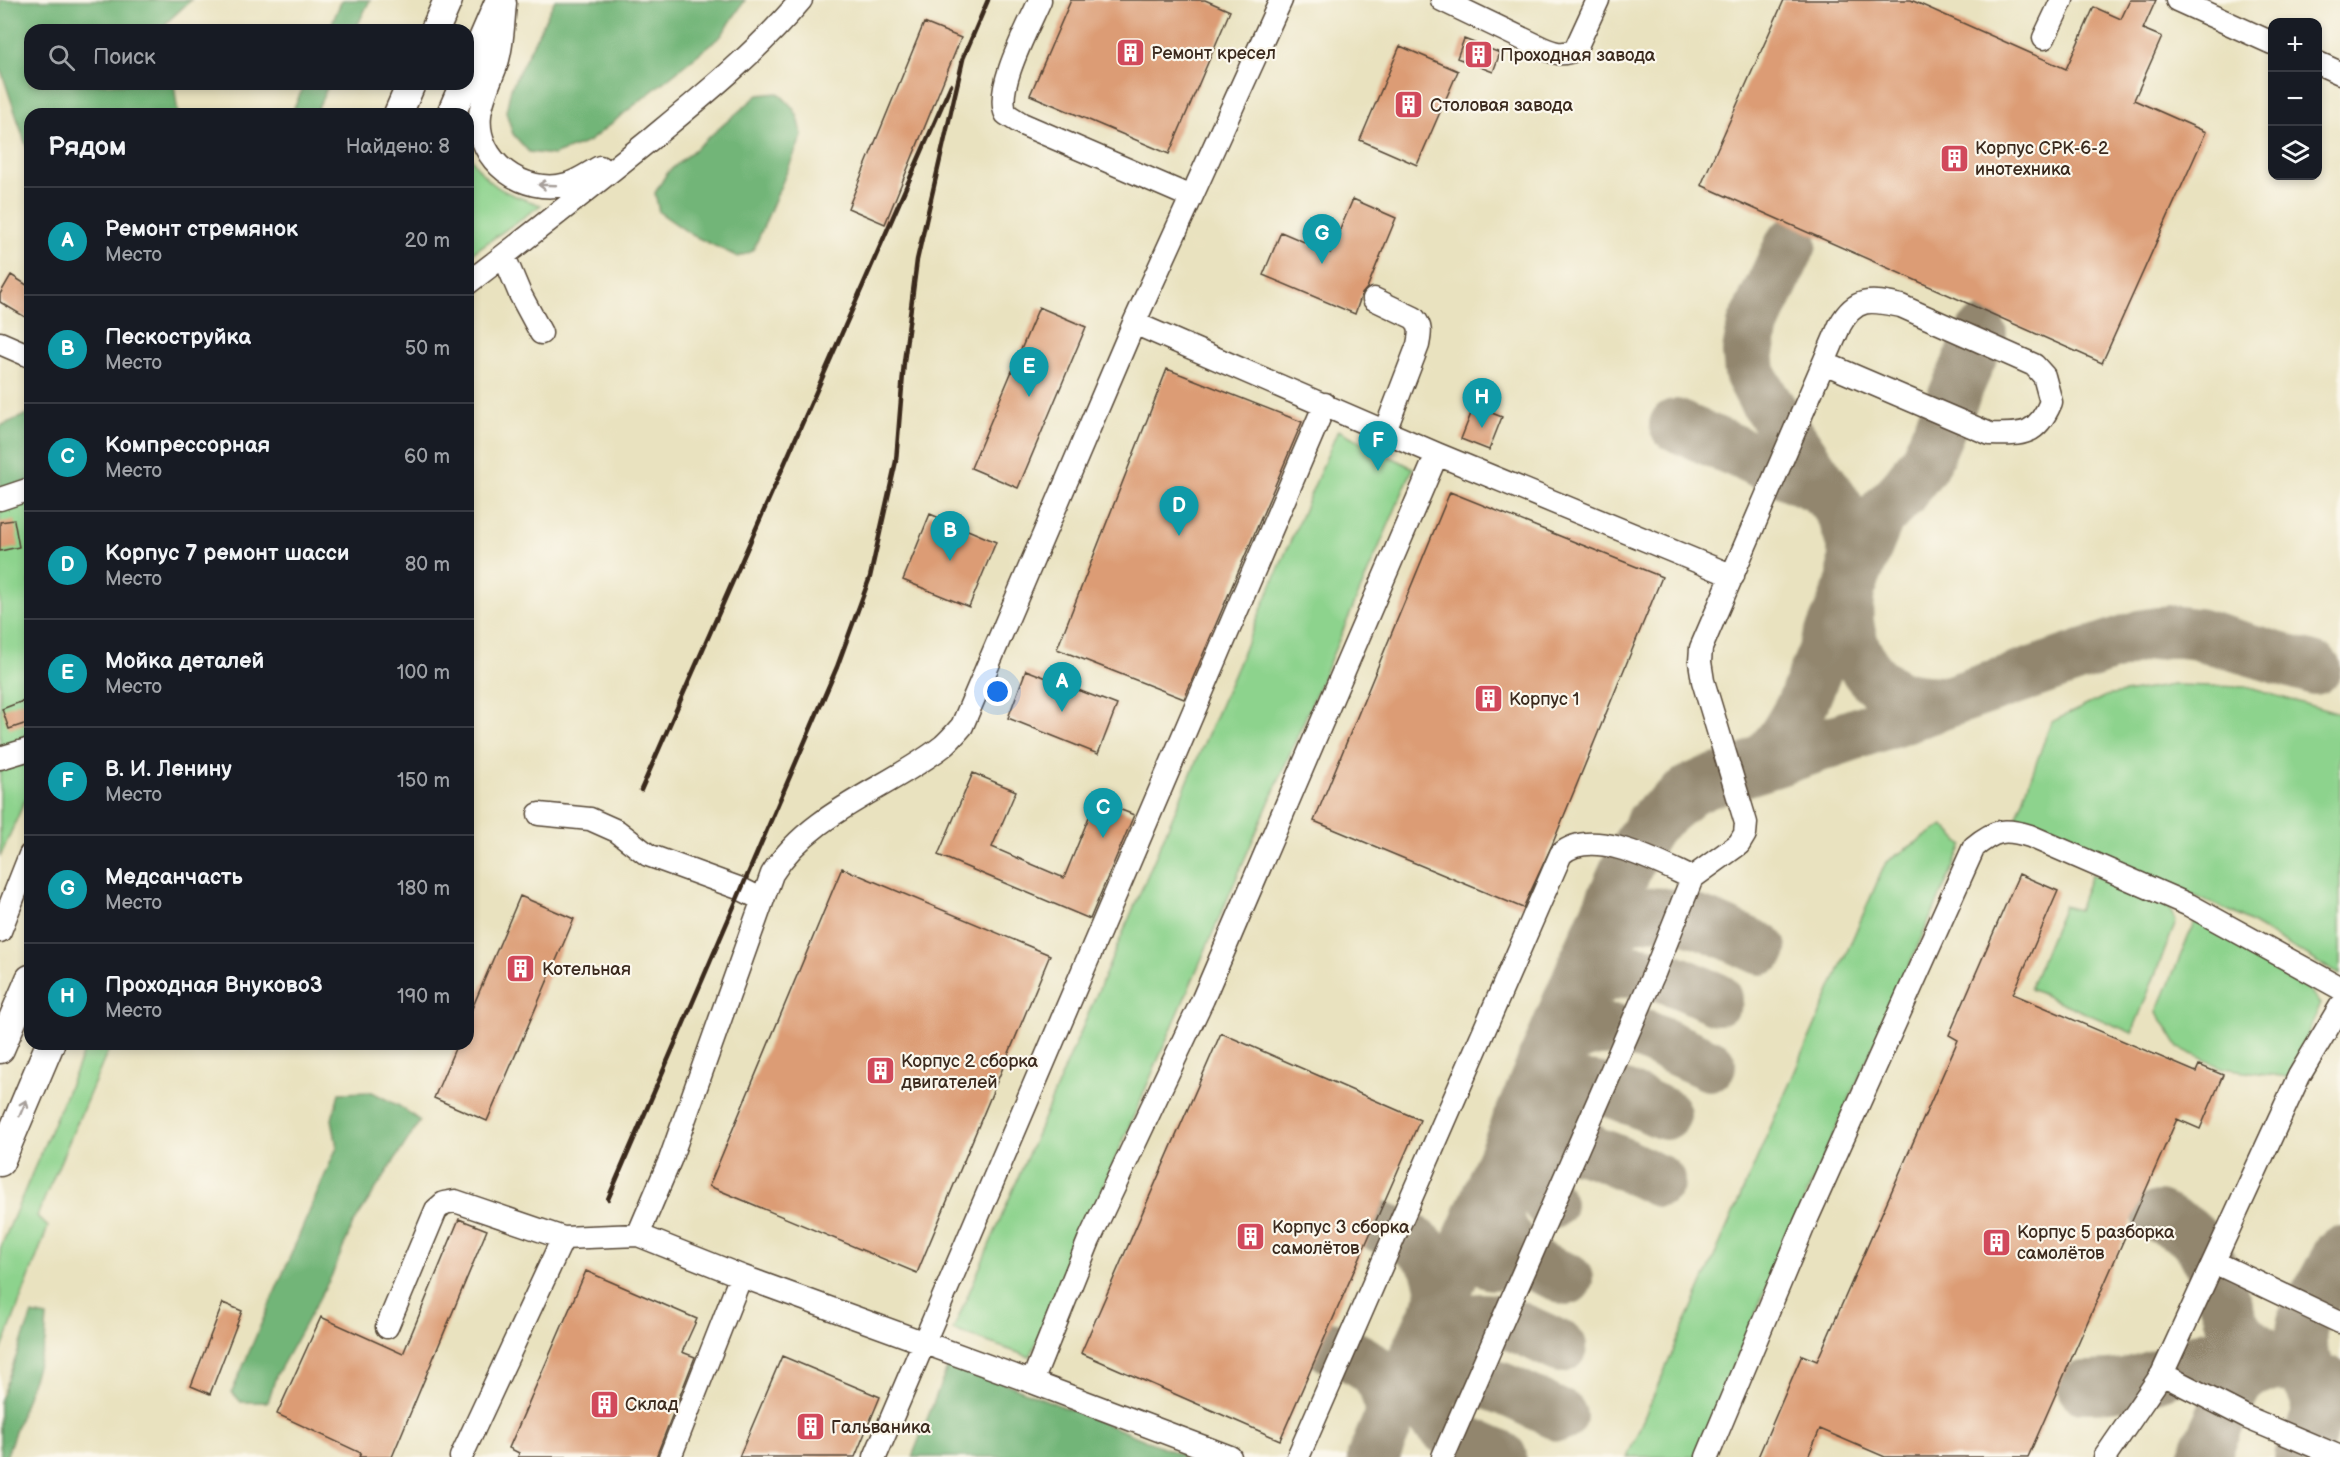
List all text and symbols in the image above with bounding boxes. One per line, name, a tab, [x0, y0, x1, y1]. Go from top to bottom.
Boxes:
map controls	[2268, 18, 2322, 180]
button: +	[2268, 18, 2322, 72]
search box	[24, 24, 474, 90]
building icon: Ремонт кресел	[1114, 37, 1146, 69]
building icon: Проходная завода	[1463, 39, 1495, 71]
icon: search	[45, 41, 78, 74]
place label: Ремонт кресел	[1151, 43, 1276, 64]
text: Поиск	[93, 44, 156, 71]
place label: Проходная завода	[1500, 45, 1656, 66]
button: −	[2268, 72, 2322, 126]
building icon: Столовая завода	[1393, 89, 1425, 121]
place label: Столовая завода	[1430, 95, 1573, 116]
button: layers	[2268, 126, 2322, 180]
text: Рядом	[48, 132, 126, 163]
text: Найдено: 8	[346, 135, 450, 159]
place label: Корпус СРК-6-2 инотехника	[1975, 138, 2109, 180]
building icon: Корпус СРК-6-2 инотехника	[1938, 142, 1970, 174]
one-way arrow	[537, 180, 557, 191]
pin: G	[1302, 214, 1342, 264]
text: Ремонт стремянок	[105, 216, 298, 243]
text: A	[61, 229, 74, 253]
text: 20 m	[405, 229, 450, 253]
text: Место	[105, 243, 162, 267]
text: Пескоструйка	[105, 324, 251, 351]
text: B	[60, 337, 75, 361]
text: 50 m	[405, 337, 450, 361]
pin: E	[1010, 348, 1048, 397]
text: Место	[105, 351, 162, 375]
pin: H	[1462, 378, 1502, 428]
pin: F	[1358, 422, 1398, 471]
text: Компрессорная	[105, 432, 270, 459]
text: C	[60, 445, 75, 469]
text: 60 m	[404, 445, 450, 469]
text: Место	[105, 459, 162, 483]
pin: D	[1160, 486, 1198, 536]
pin: B	[930, 512, 970, 561]
text: Корпус 7 ремонт шасси	[105, 540, 349, 567]
text: D	[61, 553, 74, 577]
text: 80 m	[405, 553, 450, 577]
text: Место	[105, 567, 162, 591]
text: Мойка деталей	[105, 648, 264, 675]
text: E	[61, 661, 74, 685]
text: 100 m	[397, 661, 450, 685]
pin: A	[1042, 662, 1082, 712]
text: Место	[105, 675, 162, 699]
your location	[983, 677, 1012, 706]
building icon: Корпус 1	[1472, 683, 1504, 715]
place label: Корпус 1	[1509, 689, 1580, 710]
text: В. И. Ленину	[105, 756, 232, 783]
text: F	[61, 769, 74, 793]
text: 150 m	[397, 769, 450, 793]
text: Место	[105, 783, 162, 807]
pin: C	[1084, 788, 1122, 838]
text: Медсанчасть	[105, 864, 243, 891]
text: G	[60, 877, 75, 901]
text: 180 m	[397, 877, 450, 901]
text: Место	[105, 891, 162, 915]
building icon: Котельная	[505, 953, 537, 985]
place label: Котельная	[542, 959, 631, 980]
text: Проходная Внуково3	[105, 972, 323, 999]
text: H	[60, 985, 75, 1009]
text: 190 m	[397, 985, 450, 1009]
text: Место	[105, 999, 162, 1023]
place label: Корпус 2 сборка двигателей	[901, 1051, 1039, 1093]
building icon: Корпус 2 сборка двигателей	[864, 1055, 896, 1087]
one-way arrow	[18, 1100, 29, 1118]
place label: Корпус 3 сборка самолётов	[1272, 1217, 1410, 1259]
building icon: Корпус 3 сборка самолётов	[1235, 1221, 1267, 1253]
place label: Корпус 5 разборка самолётов	[2017, 1222, 2175, 1264]
building icon: Корпус 5 разборка самолётов	[1980, 1226, 2012, 1258]
building icon: Склад	[588, 1388, 620, 1420]
place label: Склад	[625, 1394, 679, 1415]
building icon: Гальваника	[794, 1411, 826, 1443]
place label: Гальваника	[831, 1417, 931, 1438]

